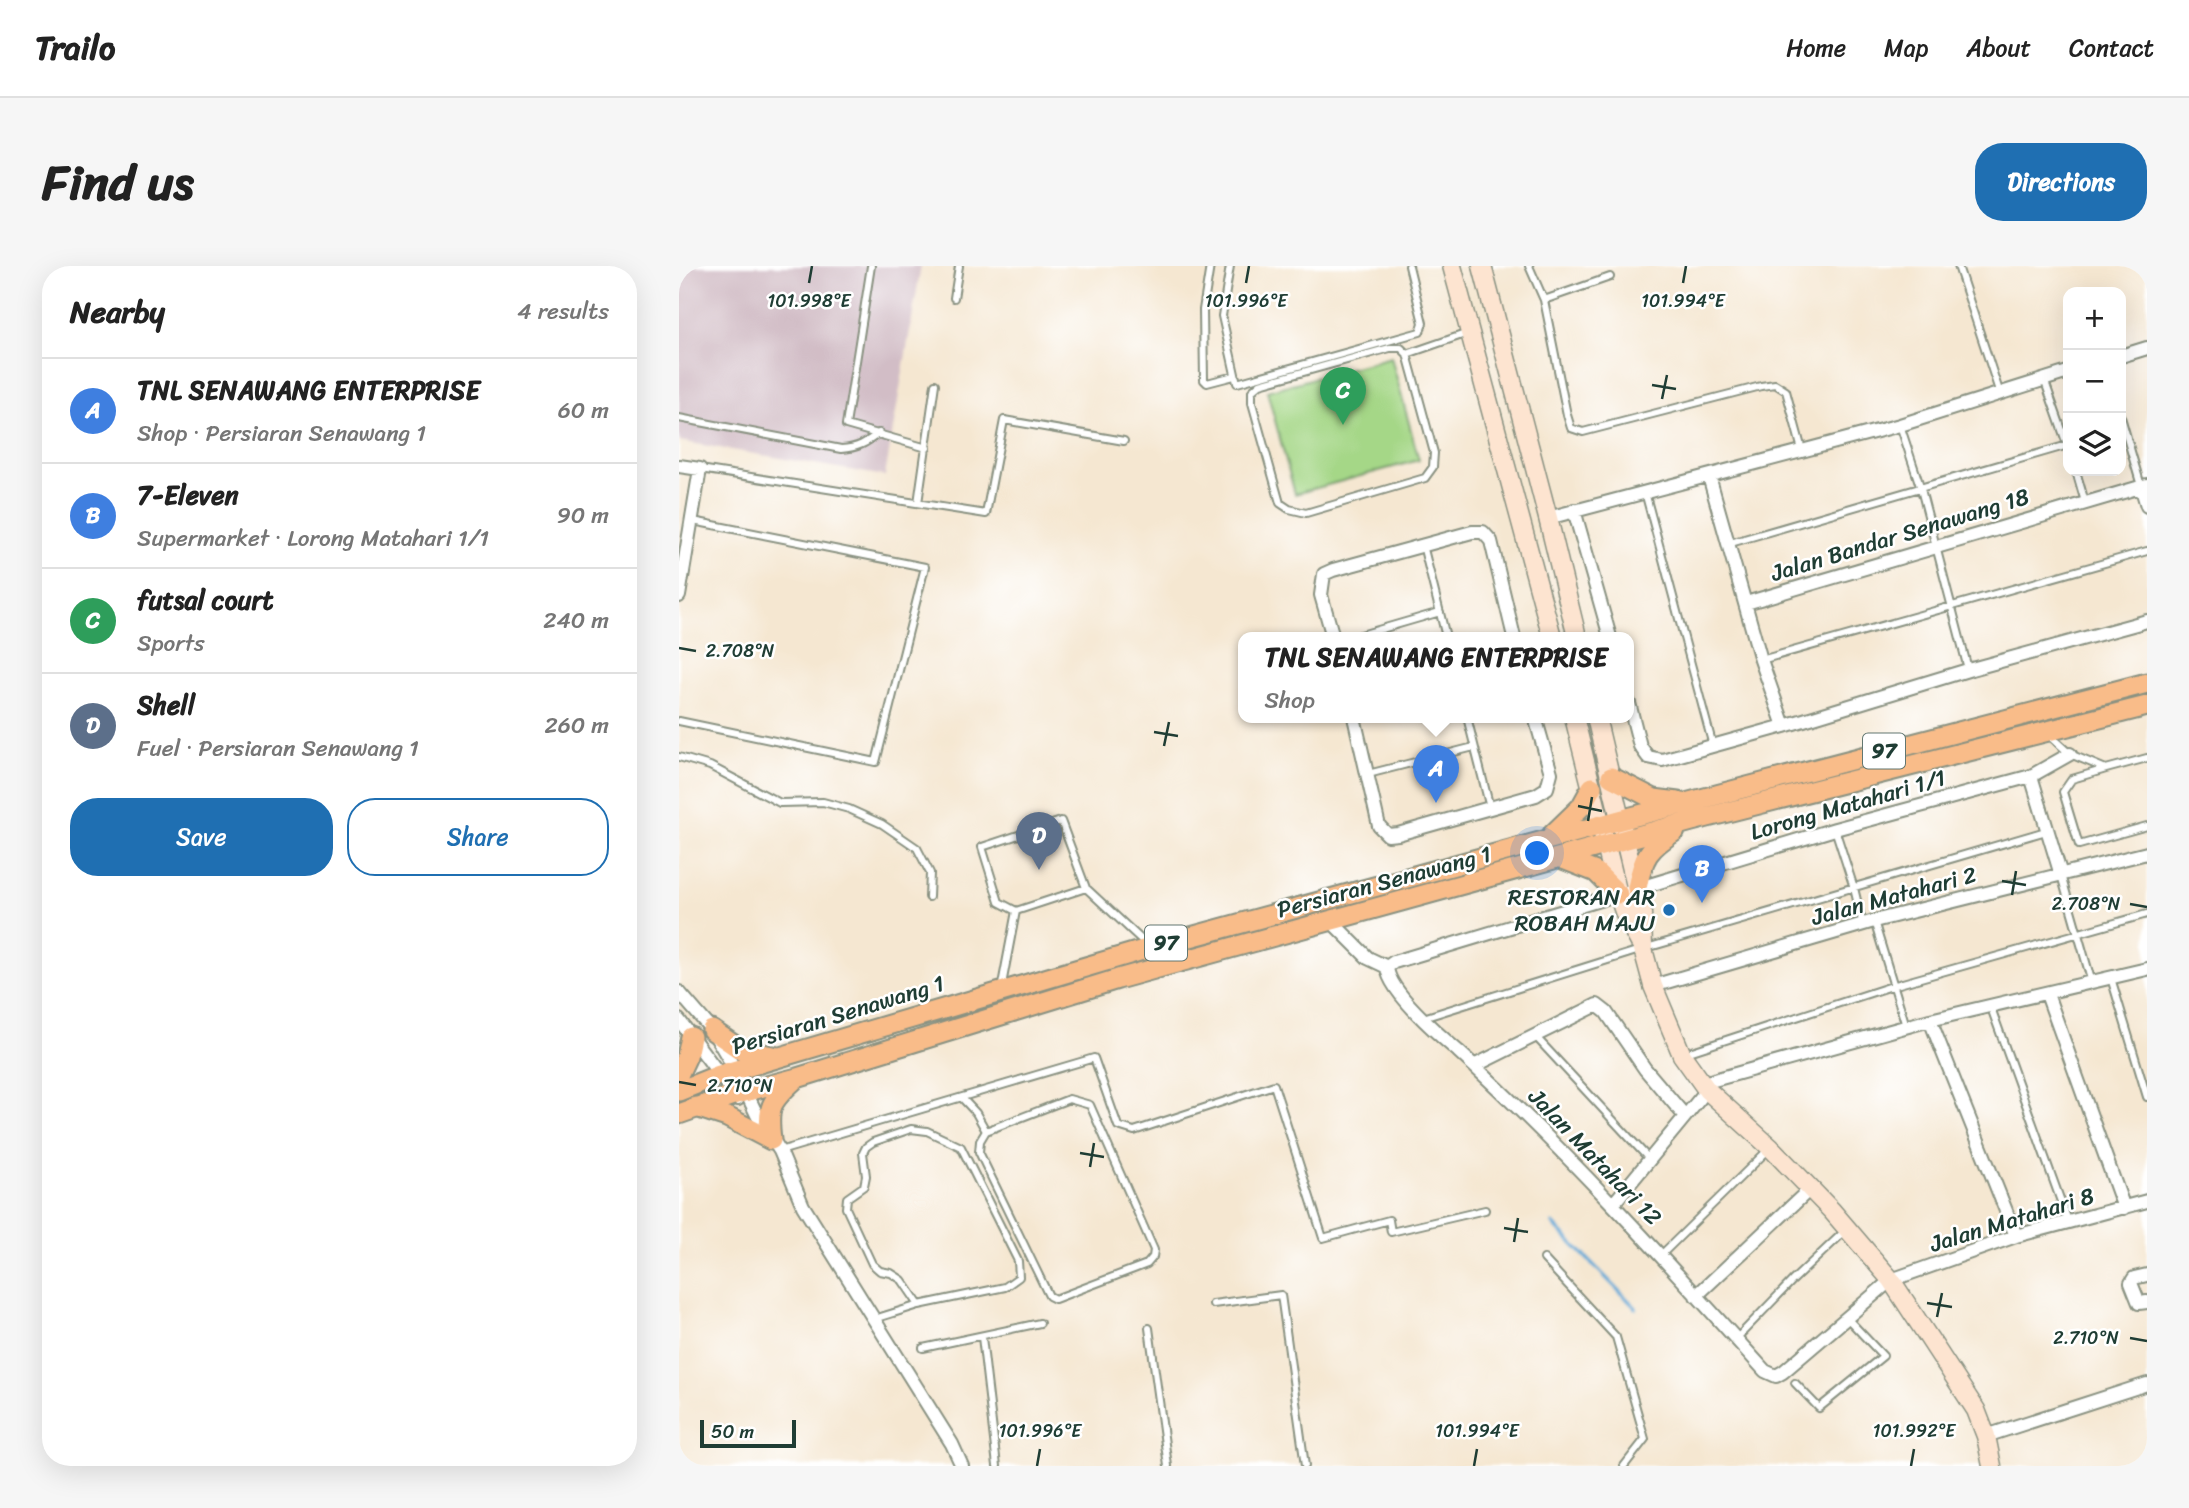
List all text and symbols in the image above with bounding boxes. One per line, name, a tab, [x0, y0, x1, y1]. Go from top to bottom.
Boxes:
text: Trailo	[35, 19, 115, 77]
text: Home	[1786, 27, 1846, 69]
text: Map	[1884, 27, 1928, 69]
text: About	[1966, 27, 2031, 69]
text: Contact	[2069, 27, 2154, 69]
text: Find us	[42, 139, 194, 226]
button: Directions	[1975, 143, 2147, 221]
text: Nearby	[70, 285, 165, 339]
text: 101.998°E	[768, 285, 851, 317]
text: 101.996°E	[1205, 285, 1288, 317]
text: 101.994°E	[1641, 285, 1726, 317]
map controls	[2063, 287, 2126, 476]
button: +	[2063, 287, 2126, 350]
text: 4 results	[517, 291, 609, 332]
button: −	[2063, 350, 2126, 413]
text: TNL SENAWANG ENTERPRISE	[137, 367, 480, 413]
pin: C	[1320, 367, 1366, 425]
text: A	[85, 390, 101, 431]
text: 60 m	[558, 390, 609, 431]
text: Shop · Persiaran Senawang 1	[137, 413, 426, 454]
button: layers	[2063, 413, 2126, 476]
text: 7-Eleven	[137, 472, 239, 518]
street label: Jalan Bandar Senawang 18	[1765, 476, 2034, 594]
text: B	[86, 495, 100, 536]
text: 90 m	[557, 495, 609, 536]
text: Supermarket · Lorong Matahari 1/1	[137, 518, 489, 559]
text: futsal court	[137, 577, 274, 623]
text: C	[86, 600, 100, 641]
text: 240 m	[543, 600, 609, 641]
text: Sports	[137, 623, 205, 664]
popup	[1238, 632, 1634, 723]
text: TNL SENAWANG ENTERPRISE	[1265, 634, 1607, 680]
text: 2.708°N	[706, 635, 775, 667]
text: Shop	[1265, 680, 1315, 721]
text: Shell	[137, 682, 195, 728]
text: D	[86, 705, 100, 746]
text: 260 m	[544, 705, 609, 746]
text: Fuel · Persiaran Senawang 1	[137, 728, 419, 769]
road number: 97	[1863, 734, 1905, 769]
pin: A	[1413, 745, 1459, 803]
street label: Lorong Matahari 1/1	[1745, 757, 1951, 853]
button: Save	[70, 798, 333, 876]
button: Share	[347, 798, 609, 876]
pin: D	[1016, 812, 1062, 870]
street label: Persiaran Senawang 1	[1272, 834, 1496, 930]
your location	[1520, 836, 1554, 870]
pin: B	[1679, 845, 1725, 903]
street label: Jalan Matahari 2	[1806, 854, 1981, 938]
place label: RESTORAN AR ROBAH MAJU	[1508, 877, 1656, 944]
text: 2.708°N	[2052, 888, 2121, 920]
marker: RESTORAN AR ROBAH MAJU	[1661, 902, 1677, 918]
road number: 97	[1145, 926, 1187, 960]
street label: Persiaran Senawang 1	[727, 963, 950, 1067]
text: 2.710°N	[707, 1070, 773, 1102]
street label: Jalan Matahari 12	[1517, 1078, 1672, 1236]
street label: Jalan Matahari 8	[1924, 1175, 2099, 1265]
text: 2.710°N	[2053, 1322, 2119, 1354]
text: 50 m	[711, 1415, 754, 1448]
text: 101.996°E	[999, 1415, 1082, 1447]
text: 101.994°E	[1435, 1415, 1520, 1447]
text: 101.992°E	[1873, 1415, 1956, 1447]
scale bar	[700, 1417, 796, 1449]

